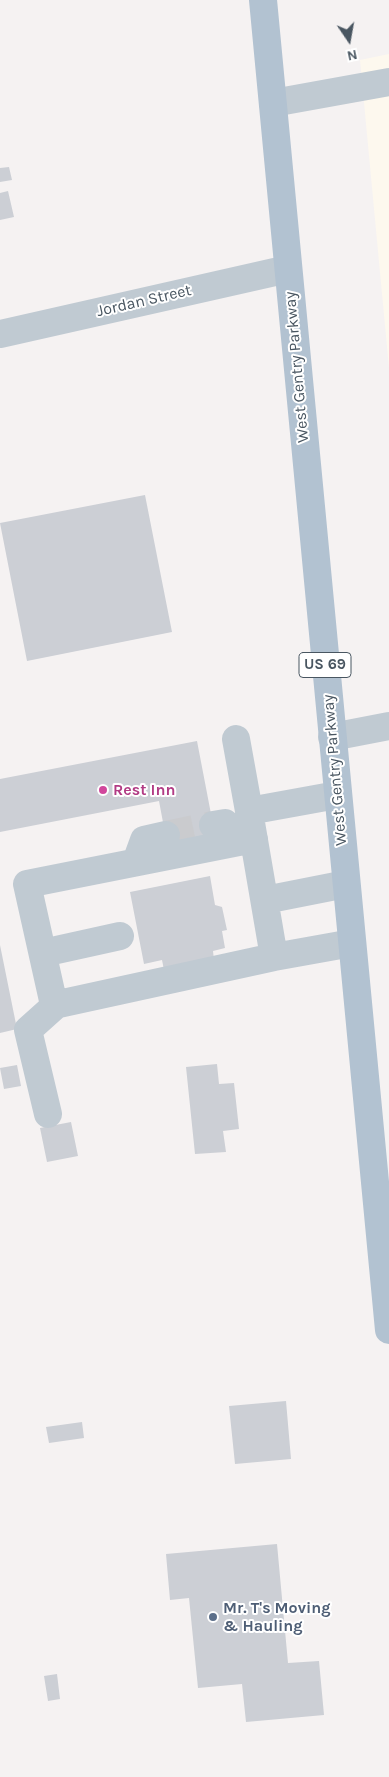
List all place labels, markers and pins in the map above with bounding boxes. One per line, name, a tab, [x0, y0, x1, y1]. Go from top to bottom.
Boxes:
place label: Rest Inn	[113, 780, 175, 800]
marker: Rest Inn	[97, 784, 109, 796]
place label: Mr. T's Moving & Hauling	[223, 1598, 331, 1636]
marker: Mr. T's Moving & Hauling	[207, 1611, 219, 1623]

